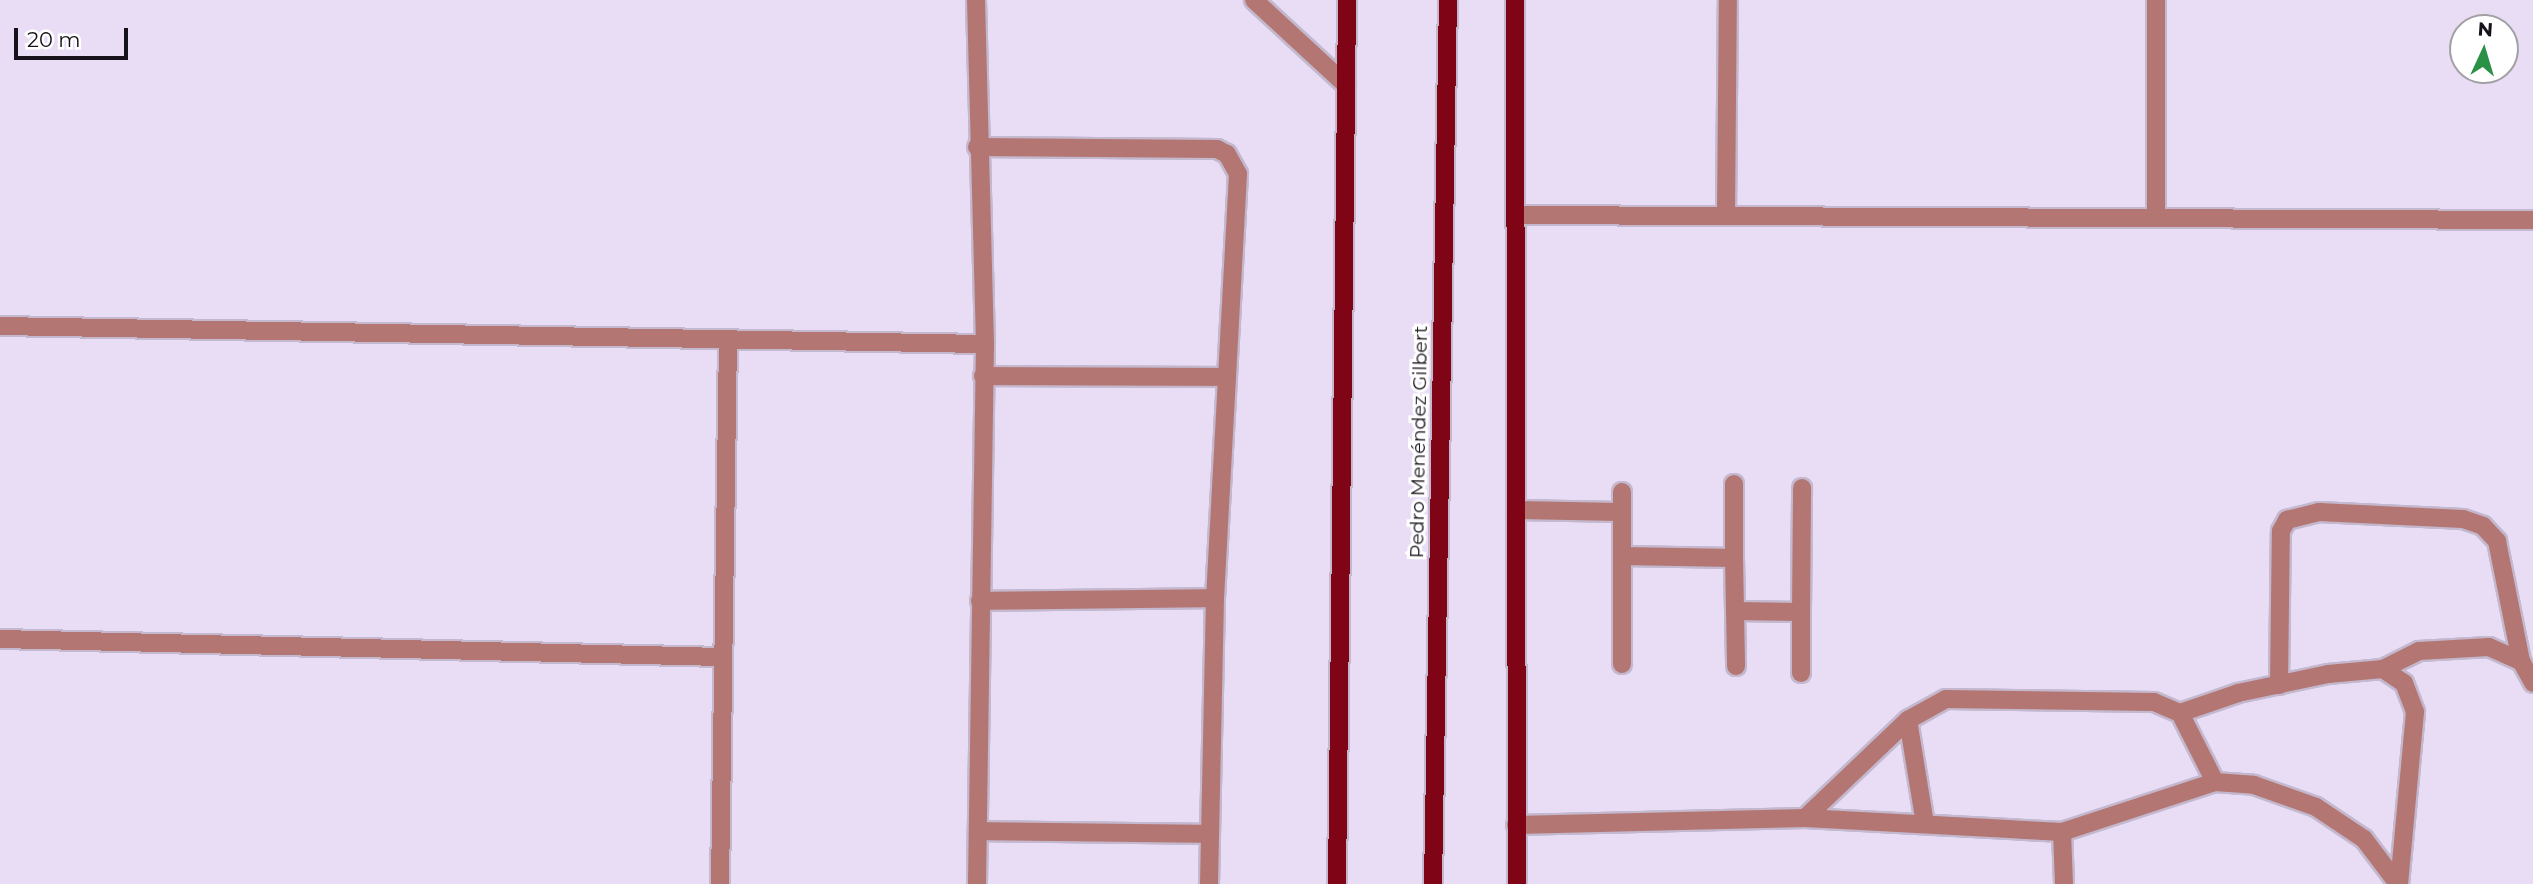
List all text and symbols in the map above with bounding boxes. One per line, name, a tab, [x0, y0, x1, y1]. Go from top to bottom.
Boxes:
scale bar	[18, 14, 131, 58]
north arrow	[2449, 14, 2519, 84]
text: N	[2477, 18, 2494, 42]
text: 20 m	[27, 27, 81, 52]
street label: Pedro Menéndez Gilbert	[1406, 325, 1432, 559]

